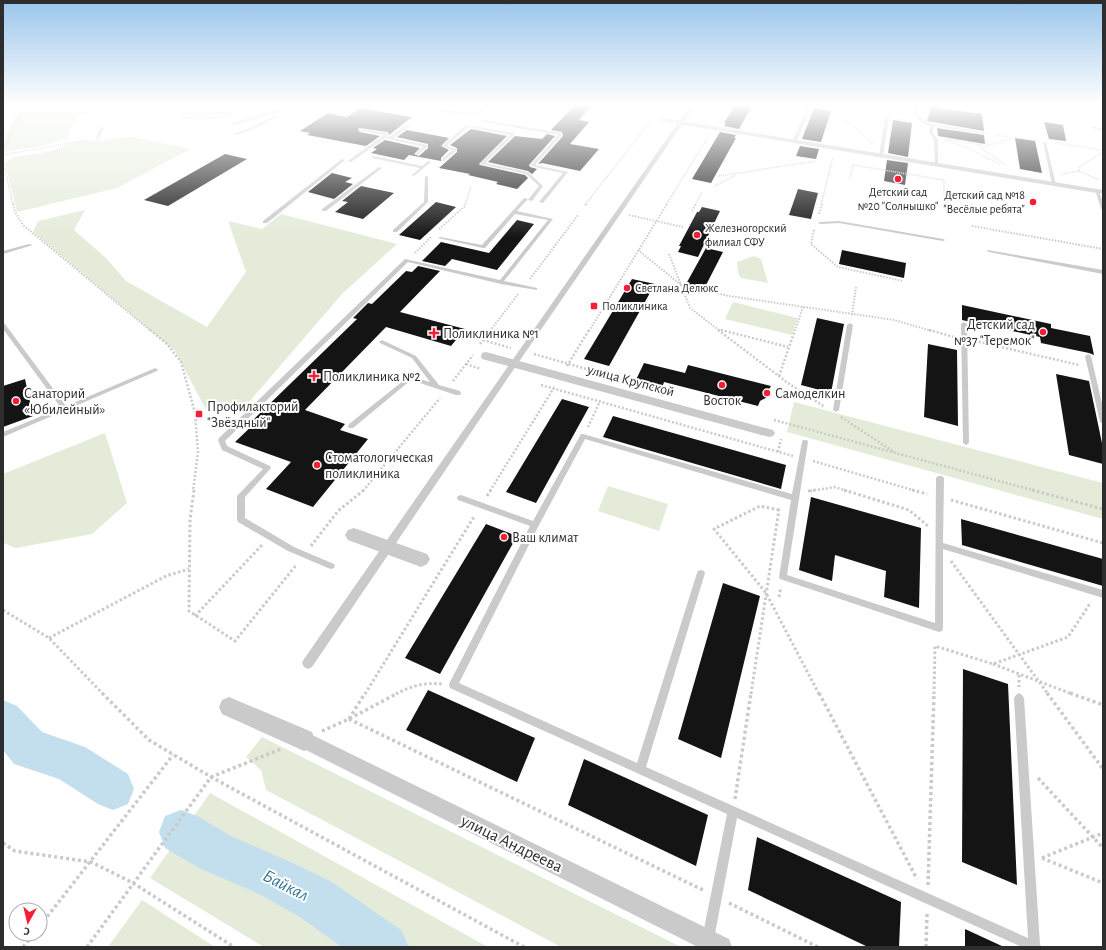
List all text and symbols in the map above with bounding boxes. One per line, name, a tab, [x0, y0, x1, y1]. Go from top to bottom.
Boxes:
marker: Детский сад №20 "Солнышко"	[893, 174, 903, 184]
place label: Детский сад №20 "Солнышко"	[858, 186, 938, 212]
place label: Детский сад №18 "Весёлые ребята"	[943, 189, 1025, 215]
marker: Детский сад №18 "Весёлые ребята"	[1028, 197, 1038, 207]
place label: Железногорский филиал СФУ	[705, 222, 787, 248]
marker: Железногорский филиал СФУ	[692, 230, 702, 240]
place label: Светлана Делюкс	[635, 282, 718, 294]
marker: Светлана Делюкс	[622, 283, 632, 293]
place label: Поликлиника	[602, 300, 668, 312]
marker: Поликлиника	[589, 301, 599, 311]
place label: Детский сад №37 "Теремок"	[954, 318, 1035, 348]
marker: Поликлиника №1	[428, 327, 440, 339]
place label: Поликлиника №1	[443, 327, 539, 341]
marker: Детский сад №37 "Теремок"	[1038, 327, 1048, 337]
street label: улица Крупской	[585, 362, 676, 399]
marker: Поликлиника №2	[308, 370, 320, 382]
place label: Поликлиника №2	[323, 370, 421, 384]
marker: Восток	[717, 380, 727, 390]
place label: Санаторий «Юбилейный»	[24, 387, 105, 417]
place label: Самоделкин	[775, 387, 845, 401]
marker: Самоделкин	[762, 388, 772, 398]
place label: Восток	[703, 394, 742, 408]
marker: Санаторий «Юбилейный»	[11, 396, 21, 406]
place label: Профилакторий "Звёздный"	[207, 400, 298, 430]
marker: Профилакторий "Звёздный"	[194, 409, 204, 419]
place label: Стоматологическая поликлиника	[325, 451, 433, 481]
marker: Стоматологическая поликлиника	[312, 460, 322, 470]
place label: Ваш климат	[512, 531, 579, 545]
marker: Ваш климат	[499, 532, 509, 542]
street label: улица Андреева	[457, 811, 565, 876]
water label: Байкал	[260, 867, 311, 905]
north arrow	[8, 902, 48, 942]
text: С	[23, 926, 30, 937]

